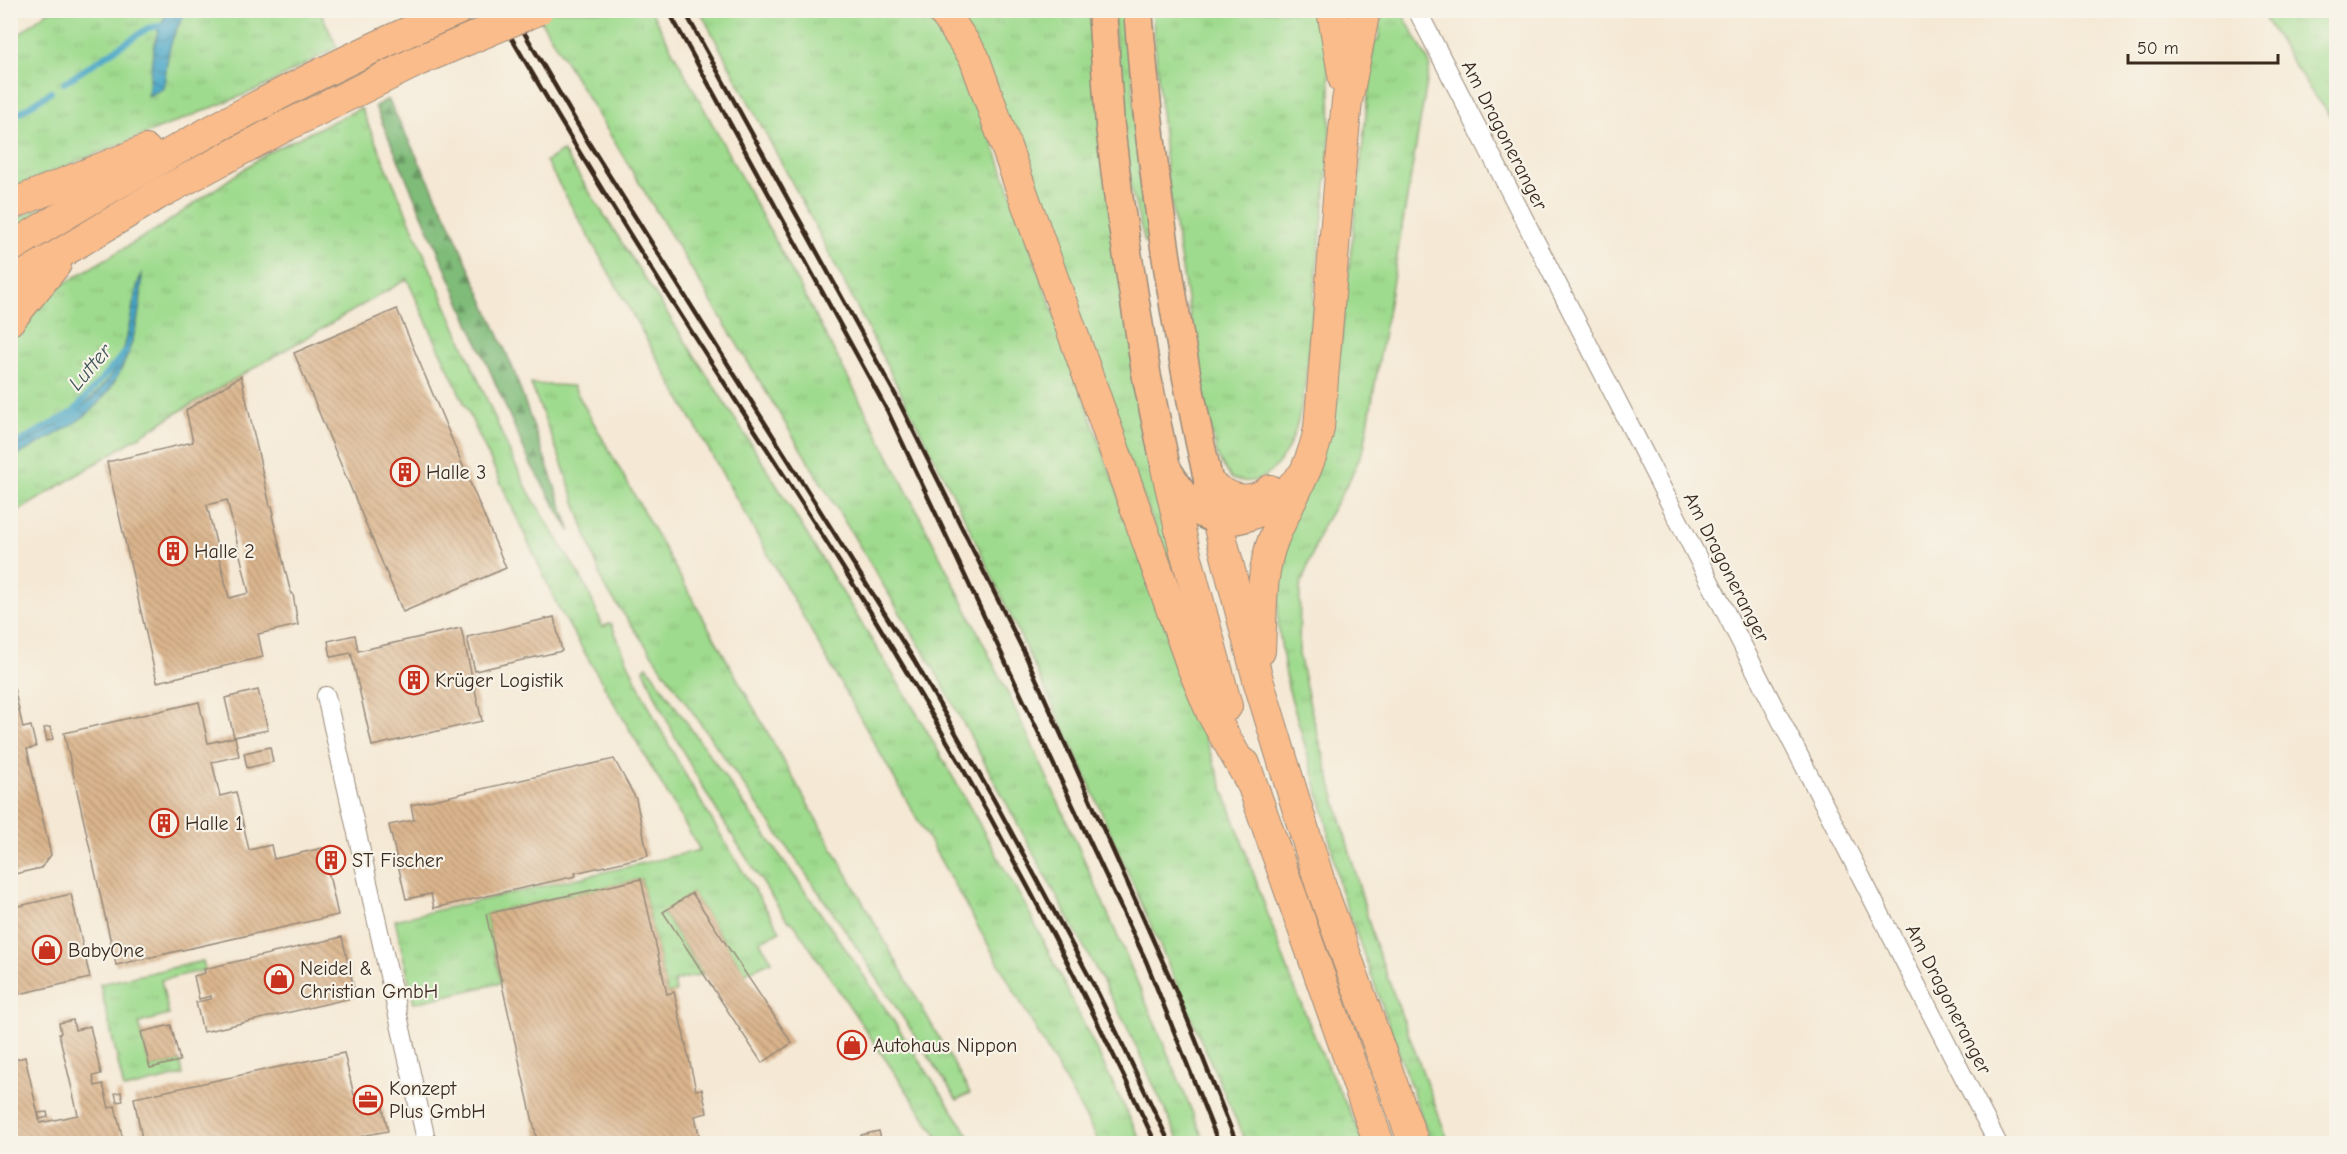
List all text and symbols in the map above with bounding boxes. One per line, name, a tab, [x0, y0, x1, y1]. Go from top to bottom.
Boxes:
scale bar	[2128, 27, 2278, 65]
text: 50 m	[2137, 38, 2179, 59]
street label: Am Dragoneranger	[1457, 56, 1552, 214]
water label: Lutter	[64, 338, 118, 395]
building icon: Halle 3	[389, 456, 421, 488]
place label: Halle 3	[426, 461, 486, 484]
street label: Am Dragoneranger	[1679, 488, 1774, 646]
building icon: Halle 2	[157, 535, 189, 567]
place label: Halle 2	[194, 540, 255, 563]
building icon: Krüger Logistik	[398, 664, 430, 696]
place label: Krüger Logistik	[435, 669, 564, 692]
building icon: Halle 1	[148, 807, 180, 839]
place label: Halle 1	[185, 812, 243, 835]
building icon: ST Fischer	[315, 844, 347, 876]
place label: ST Fischer	[352, 849, 443, 872]
street label: Am Dragoneranger	[1901, 920, 1996, 1078]
shop icon: BabyOne	[31, 934, 63, 966]
place label: BabyOne	[68, 939, 144, 962]
place label: Neidel & Christian GmbH	[300, 957, 438, 1003]
shop icon: Neidel & Christian GmbH	[263, 963, 295, 995]
shop icon: Autohaus Nippon	[836, 1029, 868, 1061]
place label: Autohaus Nippon	[873, 1034, 1017, 1057]
place label: Konzept Plus GmbH	[389, 1077, 486, 1123]
office icon: Konzept Plus GmbH	[352, 1084, 384, 1116]

